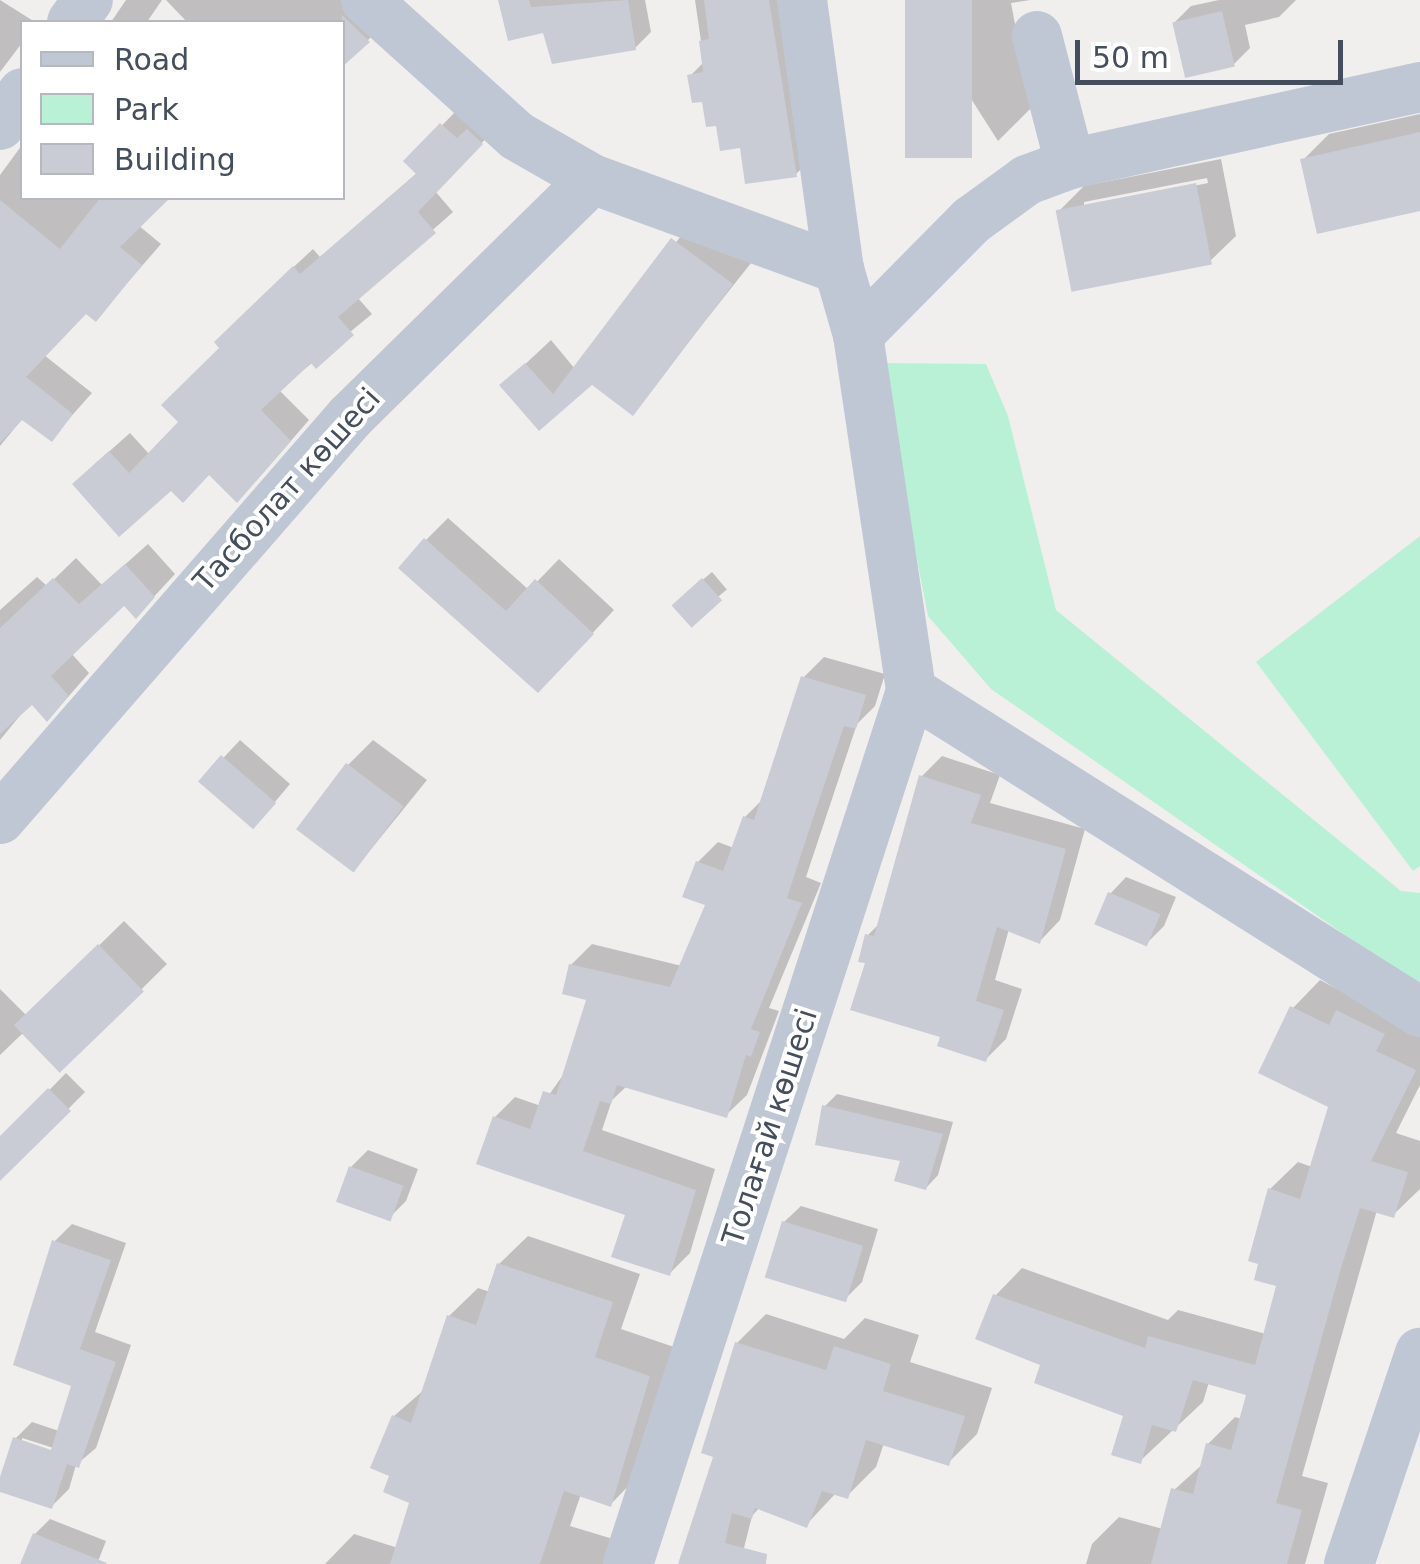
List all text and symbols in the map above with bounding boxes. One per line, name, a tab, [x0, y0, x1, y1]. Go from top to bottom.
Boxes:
legend	[20, 20, 345, 200]
scale bar	[1080, 20, 1348, 82]
text: 50 m	[1092, 40, 1169, 75]
text: Road	[114, 42, 189, 77]
text: Park	[114, 92, 179, 127]
text: Building	[114, 142, 236, 177]
street label: Тасболат көшесі	[186, 381, 388, 599]
street label: Толағай көшесі	[715, 1004, 825, 1250]

